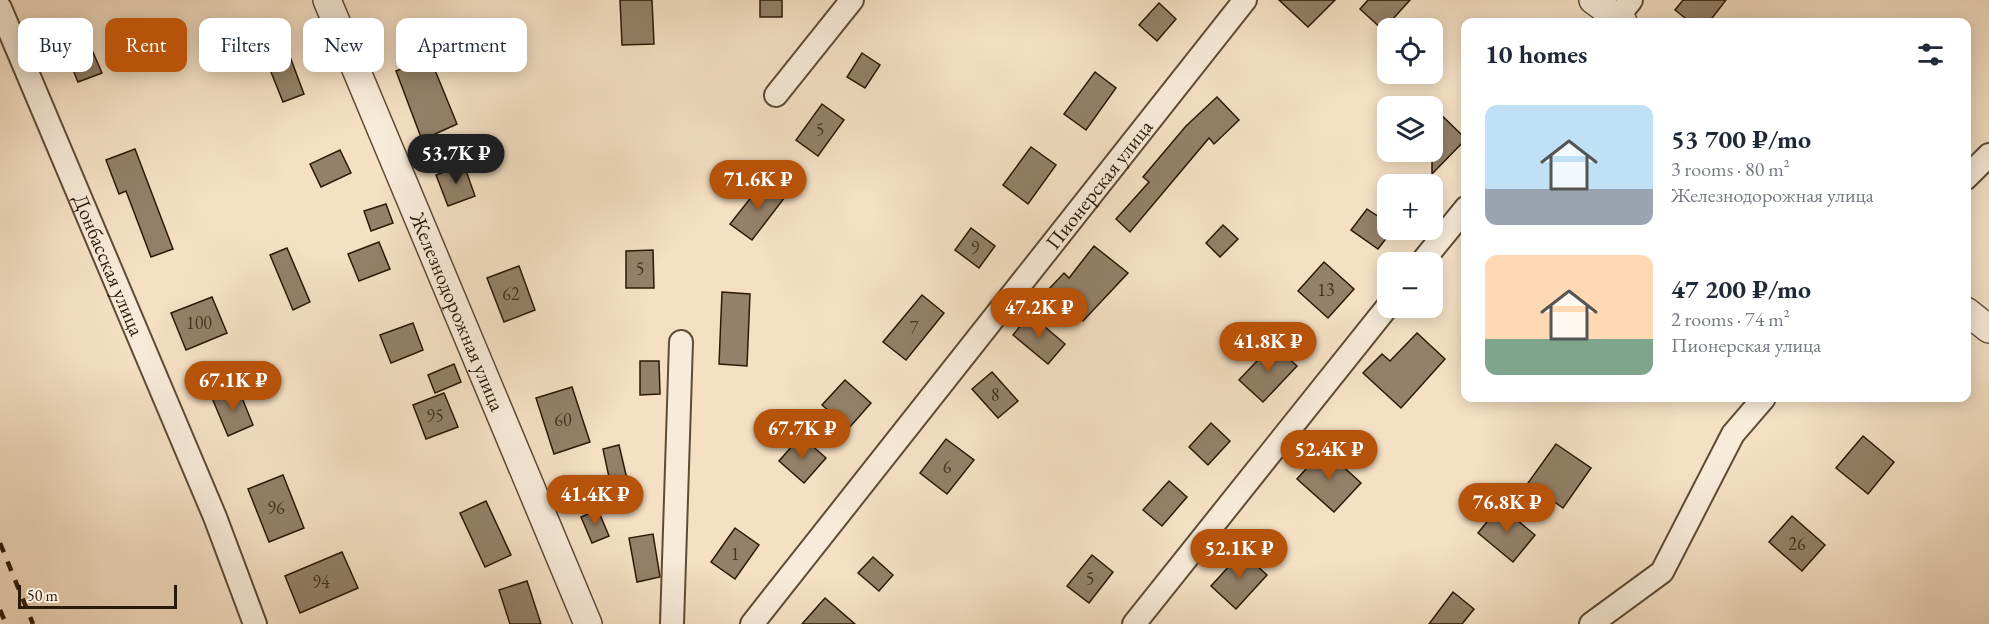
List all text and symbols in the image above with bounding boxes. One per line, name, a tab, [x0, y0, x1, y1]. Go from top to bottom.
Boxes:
chip: Buy	[18, 18, 93, 72]
chip: Rent	[105, 18, 187, 72]
chip: Filters	[199, 18, 291, 72]
chip: New	[303, 18, 384, 72]
chip: Apartment	[396, 18, 527, 72]
map controls	[1377, 18, 1443, 318]
button: locate	[1377, 18, 1443, 84]
text: 10 homes	[1485, 37, 1587, 71]
icon: filters	[1914, 38, 1947, 71]
button: layers	[1377, 96, 1443, 162]
street label: Пионерская улица	[1039, 113, 1159, 255]
house number: 5	[816, 118, 824, 141]
text: 53 700 ₽/mo	[1671, 122, 1811, 156]
icon: home	[1533, 129, 1605, 201]
pin: 53.7K ₽	[401, 134, 511, 185]
text: 53.7K ₽	[422, 140, 490, 166]
text: 3 rooms · 80 m²	[1671, 156, 1790, 182]
pin: 71.6K ₽	[703, 160, 813, 211]
text: 71.6K ₽	[724, 166, 792, 192]
button: +	[1377, 174, 1443, 240]
text: Железнодорожная улица	[1671, 182, 1874, 208]
street label: Донбасская улица	[67, 190, 151, 340]
street label: Железнодорожная улица	[404, 207, 512, 416]
house number: 9	[971, 236, 980, 259]
button: −	[1377, 252, 1443, 318]
house number: 5	[636, 257, 644, 280]
text: 47 200 ₽/mo	[1671, 272, 1811, 306]
house number: 13	[1317, 278, 1335, 301]
icon: home	[1533, 279, 1605, 351]
house number: 62	[502, 282, 520, 305]
pin: 47.2K ₽	[984, 288, 1094, 339]
text: 47.2K ₽	[1005, 294, 1073, 320]
text: 2 rooms · 74 m²	[1671, 306, 1790, 332]
house number: 100	[186, 311, 212, 334]
house number: 7	[910, 316, 919, 339]
pin: 41.8K ₽	[1213, 322, 1323, 373]
text: 41.8K ₽	[1234, 328, 1302, 354]
text: Пионерская улица	[1671, 332, 1821, 358]
pin: 67.1K ₽	[178, 361, 288, 412]
text: 67.1K ₽	[199, 367, 267, 393]
house number: 8	[991, 383, 999, 406]
house number: 95	[426, 404, 444, 427]
house number: 60	[554, 408, 572, 431]
pin: 67.7K ₽	[747, 409, 857, 460]
text: 67.7K ₽	[768, 415, 836, 441]
pin: 52.4K ₽	[1274, 430, 1384, 481]
text: 52.4K ₽	[1295, 436, 1363, 462]
house number: 6	[943, 455, 952, 478]
pin: 41.4K ₽	[540, 475, 650, 526]
text: 41.4K ₽	[561, 481, 629, 507]
pin: 76.8K ₽	[1452, 483, 1562, 534]
text: 76.8K ₽	[1473, 489, 1541, 515]
house number: 96	[267, 496, 285, 519]
pin: 52.1K ₽	[1184, 529, 1294, 580]
house number: 26	[1788, 532, 1806, 555]
text: 52.1K ₽	[1205, 535, 1273, 561]
house number: 1	[731, 542, 739, 565]
house number: 5	[1086, 567, 1094, 590]
house number: 94	[312, 570, 330, 593]
scale bar	[18, 582, 177, 610]
text: 50 m	[27, 585, 58, 606]

